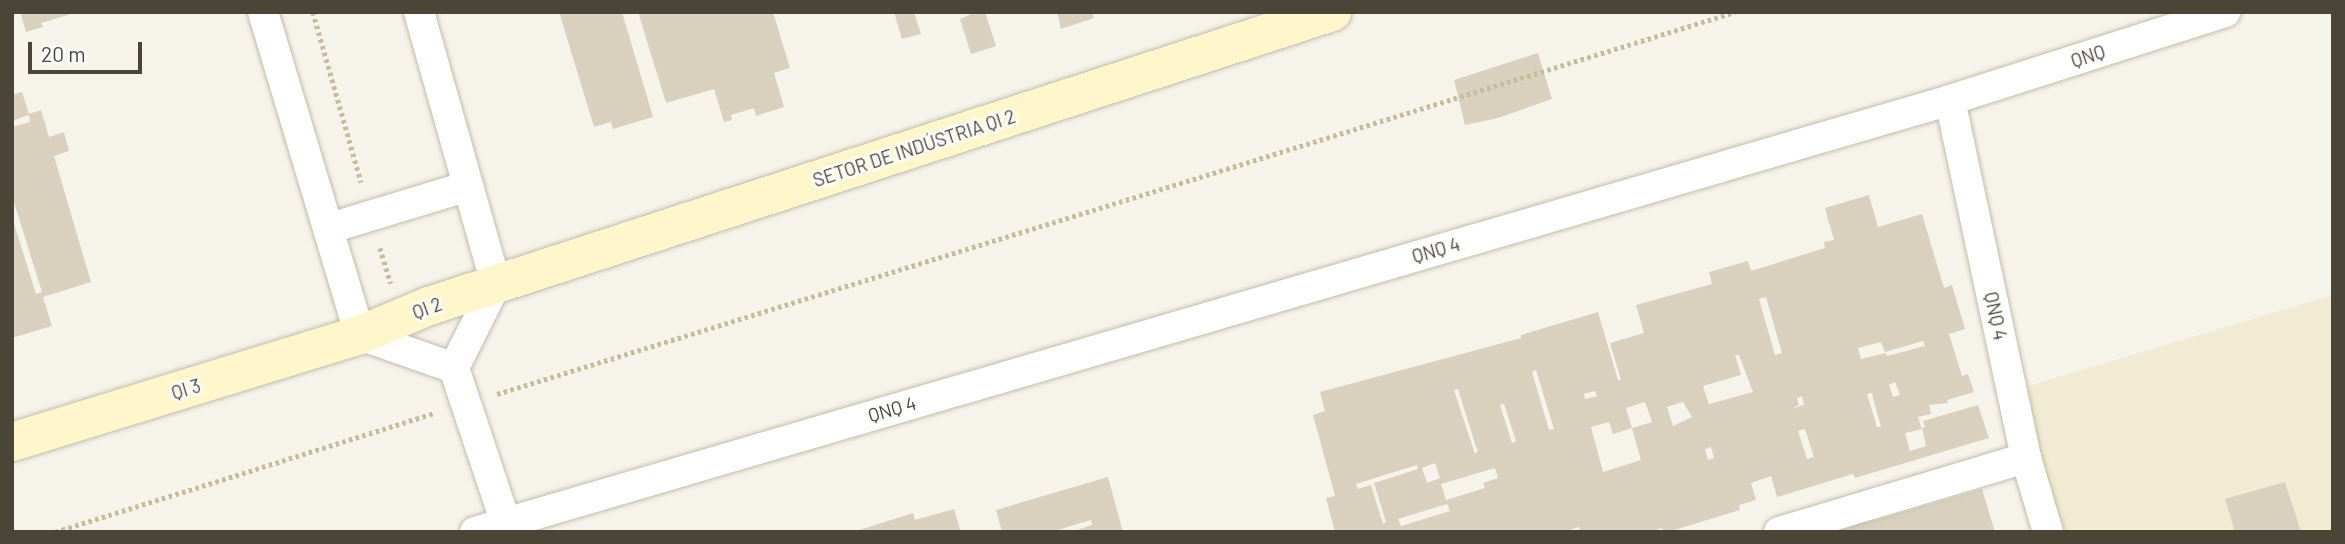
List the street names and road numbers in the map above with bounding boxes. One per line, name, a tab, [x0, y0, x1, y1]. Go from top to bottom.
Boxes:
street label: QNQ	[2068, 40, 2108, 72]
street label: SETOR DE INDÚSTRIA QI 2	[810, 104, 1018, 192]
street label: QNQ 4	[1409, 232, 1463, 268]
street label: QNQ 4	[1980, 290, 2012, 342]
street label: QI 2	[409, 292, 445, 324]
street label: QI 3	[169, 374, 203, 404]
street label: QNQ 4	[865, 391, 919, 427]

